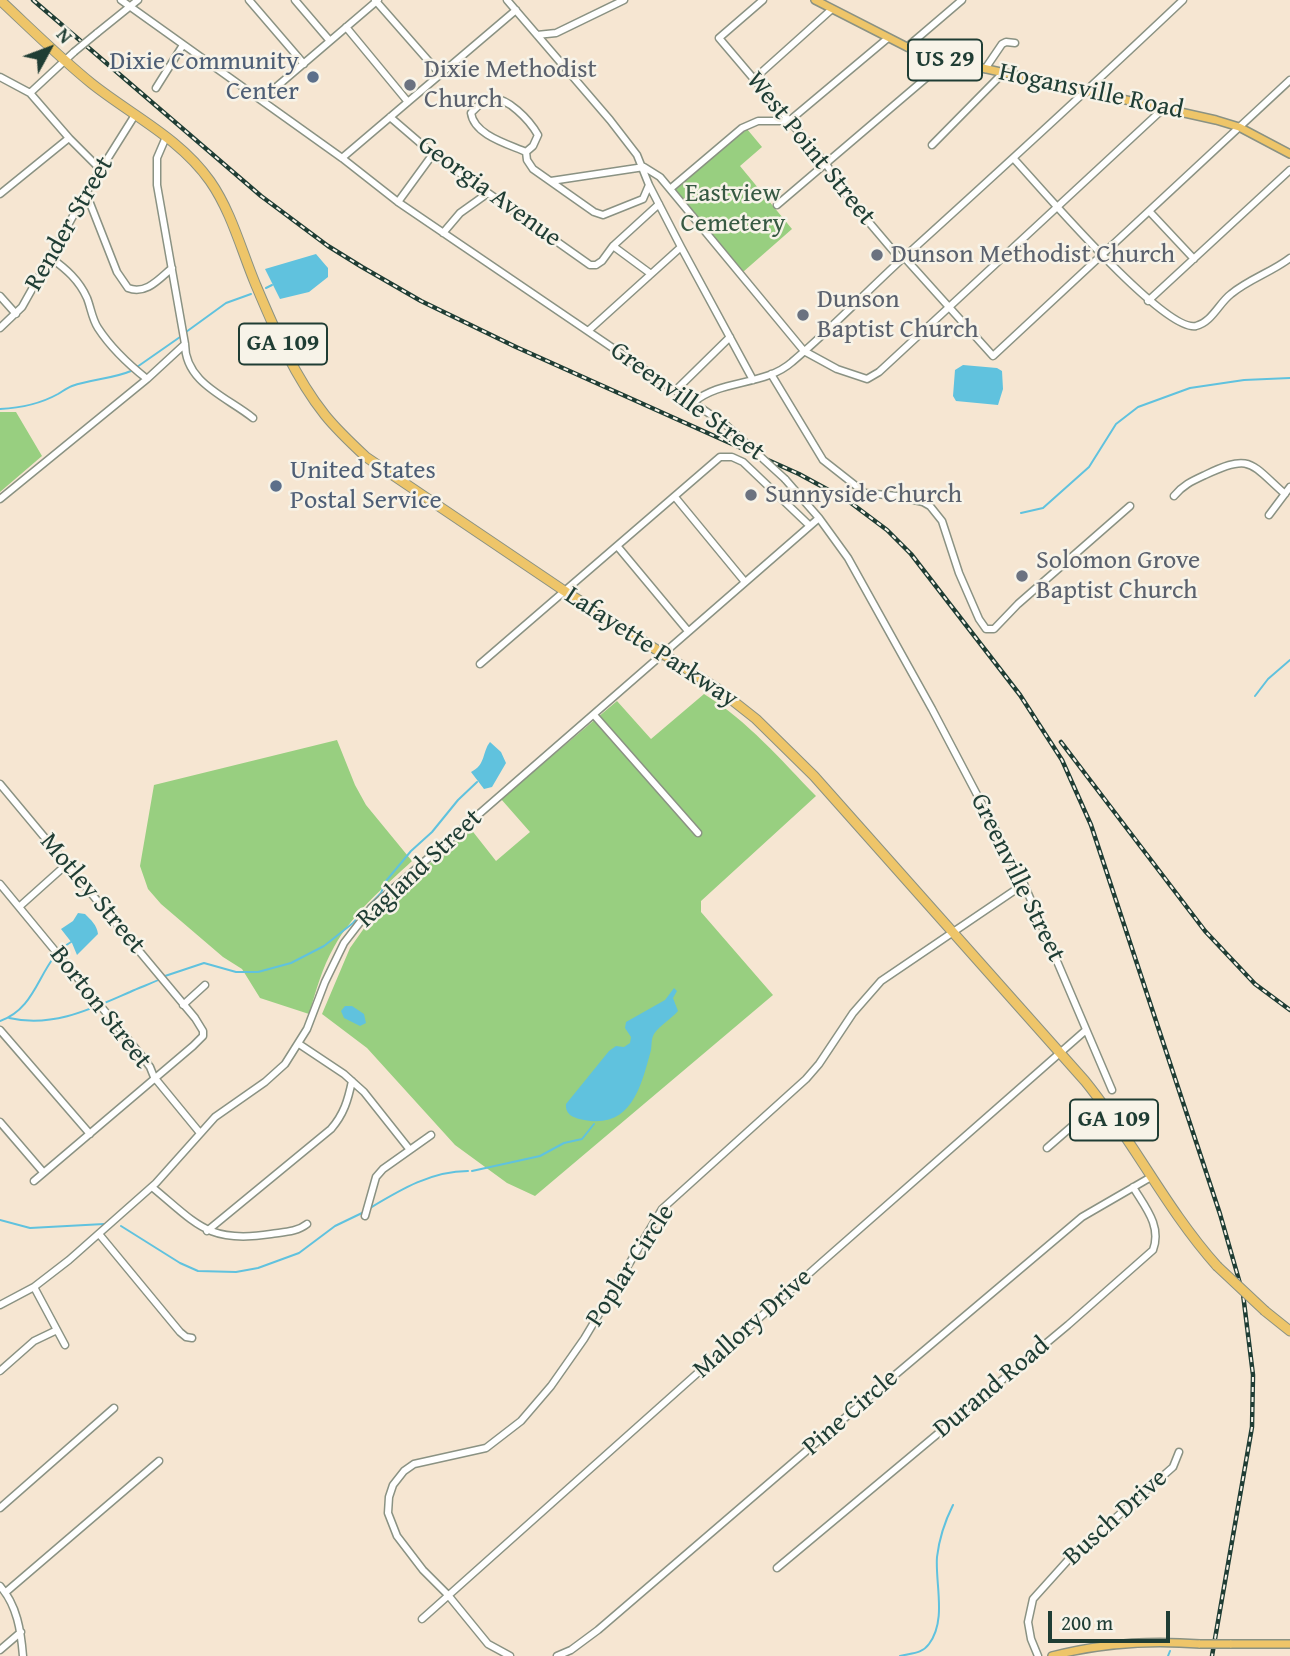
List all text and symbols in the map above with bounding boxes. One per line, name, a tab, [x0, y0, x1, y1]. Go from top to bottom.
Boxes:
north arrow	[14, 14, 84, 84]
text: N	[50, 21, 80, 49]
road number: US 29	[908, 40, 982, 80]
place label: Dixie Community Center	[109, 46, 299, 108]
place label: Dixie Methodist Church	[424, 54, 597, 116]
street label: Hogansville Road	[996, 57, 1186, 127]
street label: West Point Street	[739, 66, 881, 232]
marker: Dixie Community Center	[305, 69, 321, 85]
marker: Dixie Methodist Church	[402, 77, 418, 93]
street label: Georgia Avenue	[411, 130, 567, 254]
street label: Render Street	[19, 151, 121, 297]
park label: Eastview Cemetery	[681, 178, 785, 240]
place label: Dunson Methodist Church	[891, 239, 1175, 271]
marker: Dunson Methodist Church	[869, 247, 885, 263]
place label: Dunson Baptist Church	[817, 284, 979, 346]
marker: Dunson Baptist Church	[795, 307, 811, 323]
road number: GA 109	[239, 324, 327, 365]
street label: Greenville Street	[604, 336, 770, 468]
place label: United States Postal Service	[290, 455, 442, 516]
marker: United States Postal Service	[268, 478, 284, 494]
place label: Sunnyside Church	[765, 479, 962, 511]
marker: Sunnyside Church	[743, 487, 759, 503]
place label: Solomon Grove Baptist Church	[1036, 545, 1200, 606]
marker: Solomon Grove Baptist Church	[1014, 568, 1030, 584]
street label: Lafayette Parkway	[559, 580, 743, 716]
street label: Greenville Street	[963, 789, 1071, 967]
street label: Ragland Street	[351, 803, 489, 935]
street label: Motley Street	[33, 827, 151, 961]
street label: Borton Street	[42, 940, 158, 1076]
road number: GA 109	[1070, 1100, 1158, 1140]
street label: Poplar Circle	[580, 1199, 682, 1333]
street label: Mallory Drive	[687, 1262, 819, 1386]
street label: Durand Road	[928, 1331, 1056, 1445]
street label: Pine Circle	[797, 1363, 905, 1463]
street label: Busch Drive	[1058, 1463, 1174, 1573]
scale bar	[1052, 1596, 1174, 1640]
text: 200 m	[1061, 1607, 1113, 1638]

